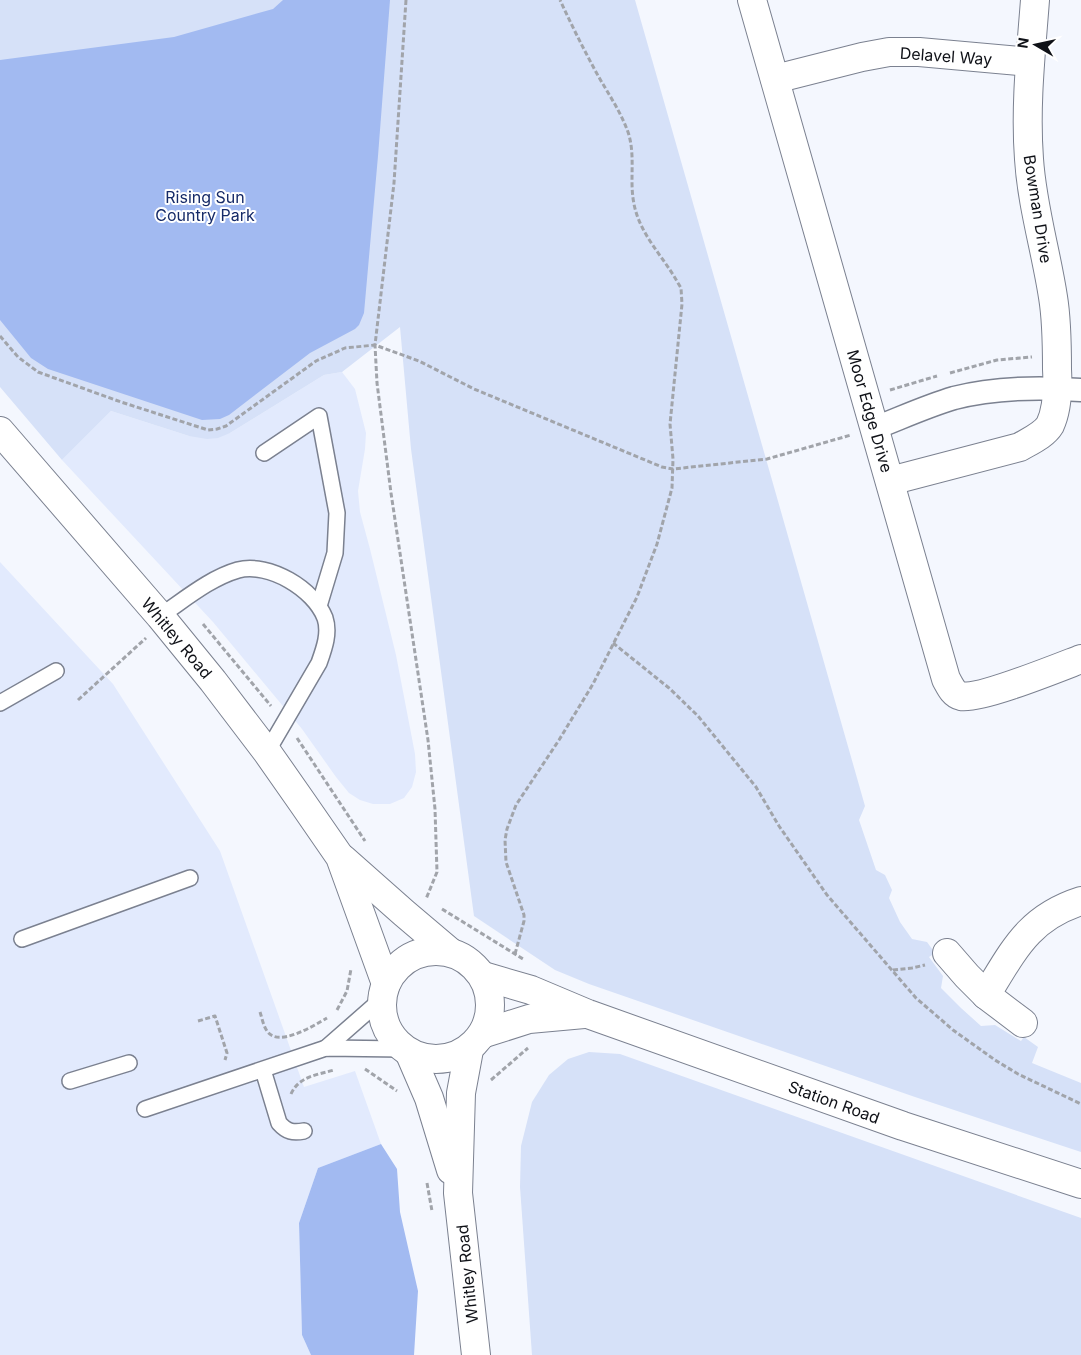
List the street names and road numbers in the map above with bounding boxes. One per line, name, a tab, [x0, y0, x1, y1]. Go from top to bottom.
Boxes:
street label: Delavel Way	[899, 43, 993, 69]
street label: Bowman Drive	[1020, 153, 1056, 265]
street label: Moor Edge Drive	[843, 347, 897, 475]
street label: Whitley Road	[137, 594, 217, 682]
street label: Station Road	[786, 1076, 882, 1128]
street label: Whitley Road	[452, 1224, 482, 1324]

